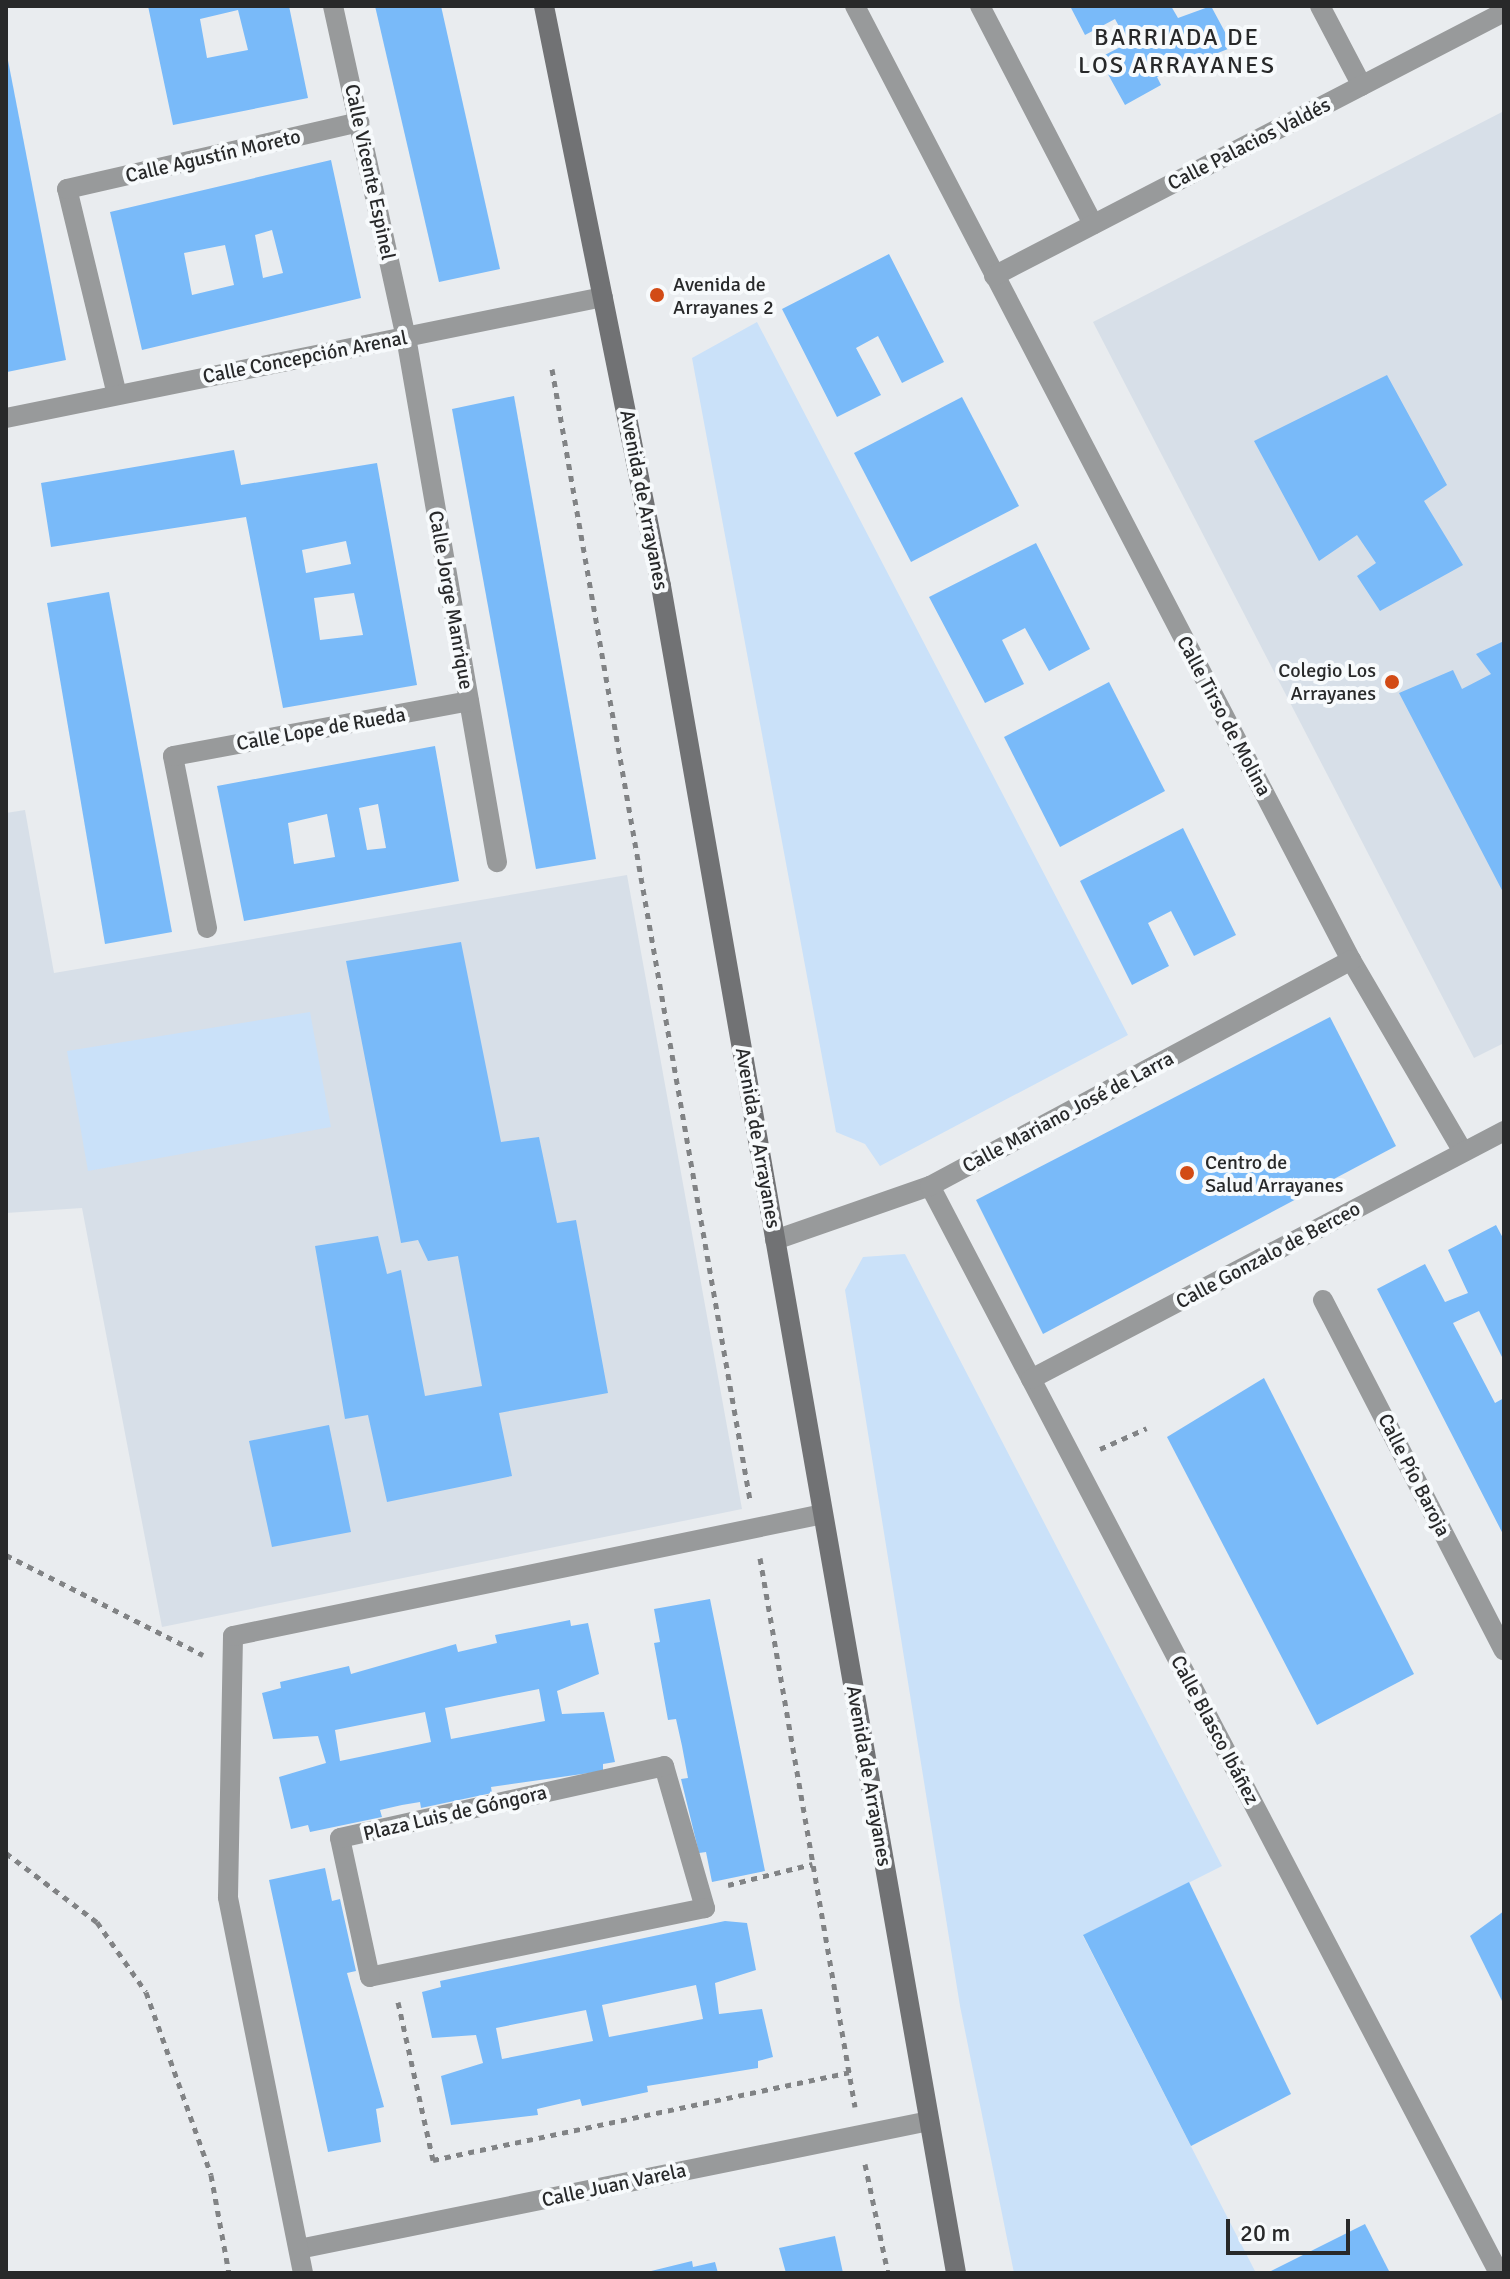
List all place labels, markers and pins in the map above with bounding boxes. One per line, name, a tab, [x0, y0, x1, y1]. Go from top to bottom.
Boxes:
place label: Avenida de Arrayanes 2	[673, 272, 774, 319]
marker: Avenida de Arrayanes 2	[648, 286, 666, 304]
place label: Colegio Los Arrayanes	[1278, 658, 1376, 705]
marker: Colegio Los Arrayanes	[1383, 673, 1401, 691]
place label: Centro de Salud Arrayanes	[1205, 1150, 1343, 1197]
marker: Centro de Salud Arrayanes	[1176, 1162, 1198, 1184]

